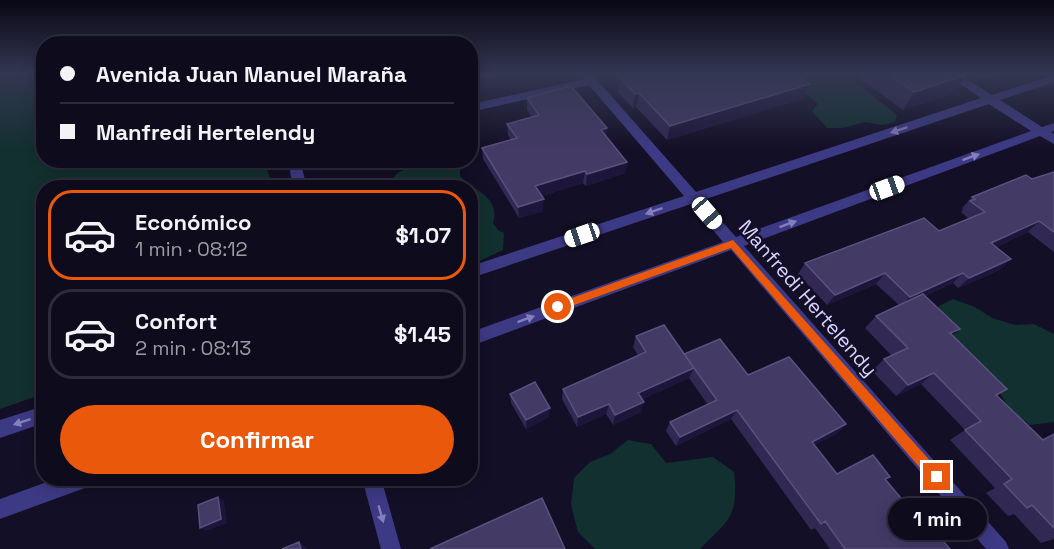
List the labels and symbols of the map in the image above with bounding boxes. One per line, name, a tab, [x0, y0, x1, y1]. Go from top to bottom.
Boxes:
one-way arrow	[890, 125, 908, 135]
one-way arrow	[963, 151, 981, 161]
car	[867, 173, 907, 203]
car	[688, 194, 726, 232]
one-way arrow	[645, 207, 663, 216]
street label: Manfredi Hertelendy	[733, 214, 883, 382]
one-way arrow	[779, 218, 797, 228]
car	[562, 221, 602, 249]
route start	[544, 293, 571, 320]
one-way arrow	[517, 314, 535, 323]
one-way arrow	[13, 417, 31, 427]
route end	[923, 463, 950, 490]
callout: 1 min	[888, 498, 986, 540]
one-way arrow	[377, 505, 386, 523]

